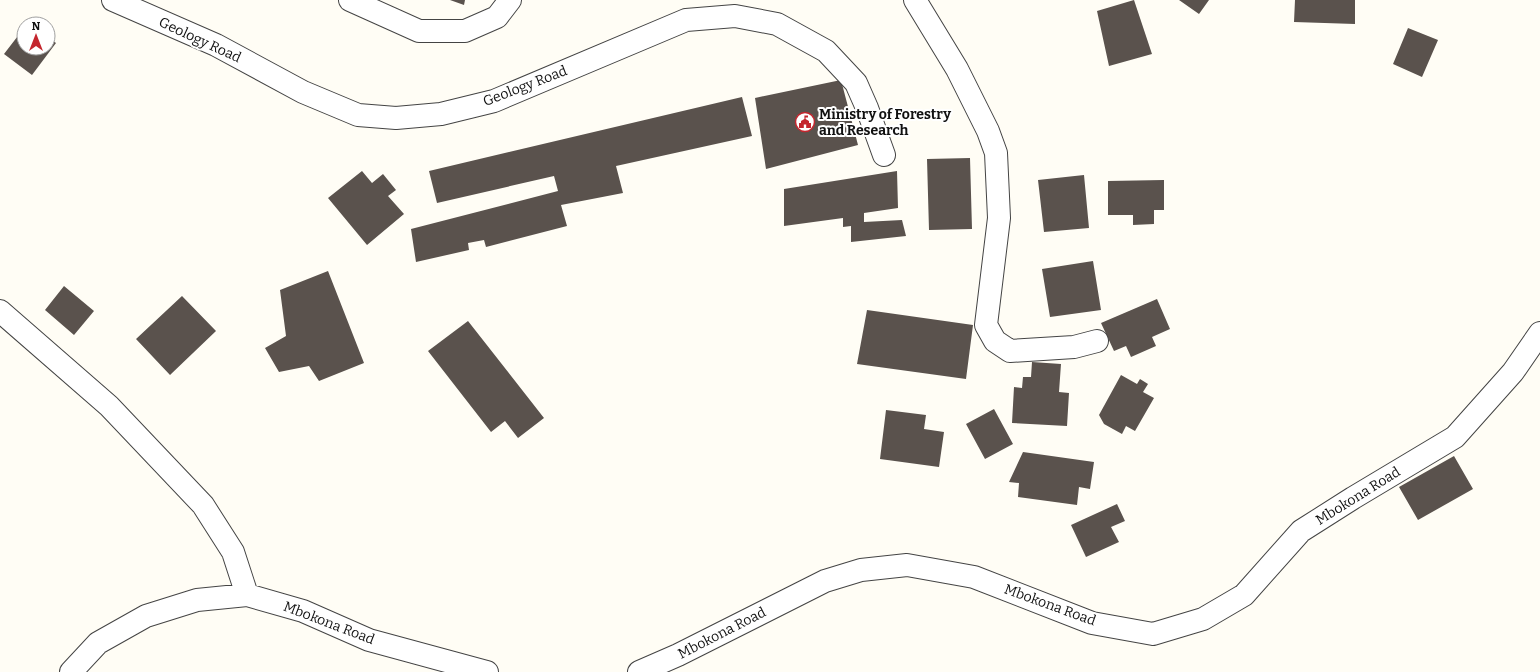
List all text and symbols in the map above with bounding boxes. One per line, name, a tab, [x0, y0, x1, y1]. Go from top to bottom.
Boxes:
street label: Geology Road	[156, 14, 244, 66]
north arrow	[16, 16, 56, 56]
text: N	[32, 20, 41, 33]
street label: Geology Road	[480, 62, 570, 110]
place label: Ministry of Forestry and Research	[819, 106, 951, 139]
public building icon: Ministry of Forestry and Research	[794, 111, 816, 133]
street label: Mbokona Road	[1313, 463, 1403, 529]
street label: Mbokona Road	[1002, 581, 1098, 629]
street label: Mbokona Road	[281, 598, 377, 648]
street label: Mbokona Road	[675, 604, 769, 662]

